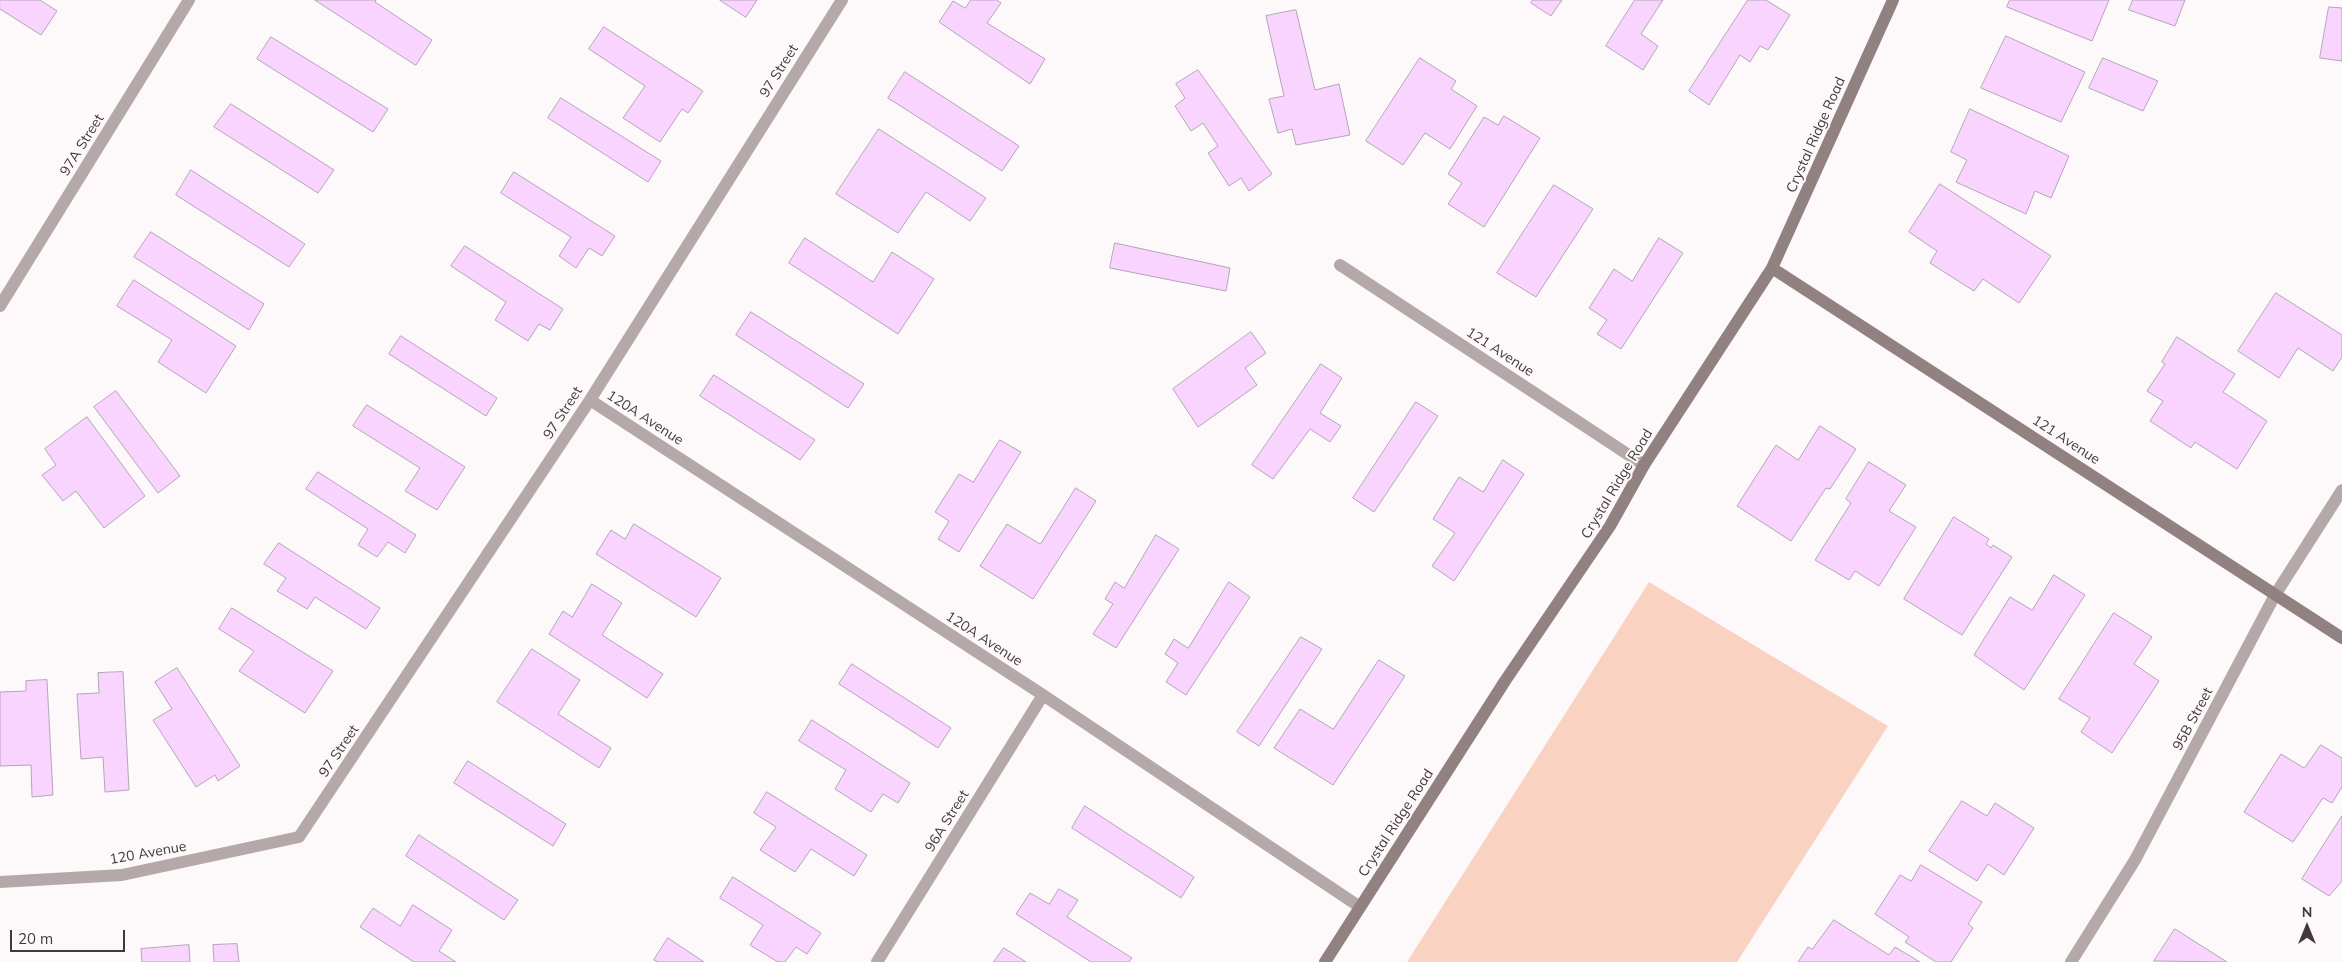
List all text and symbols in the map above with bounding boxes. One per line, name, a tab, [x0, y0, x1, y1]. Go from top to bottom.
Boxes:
street label: 97 Street	[756, 41, 802, 101]
street label: Crystal Ridge Road	[1783, 74, 1849, 196]
street label: 97A Street	[56, 111, 108, 179]
street label: 121 Avenue	[1463, 324, 1537, 380]
street label: 97 Street	[540, 384, 586, 442]
street label: 120A Avenue	[604, 387, 686, 449]
street label: 121 Avenue	[2029, 412, 2103, 468]
street label: Crystal Ridge Road	[1578, 426, 1656, 542]
street label: 120A Avenue	[943, 608, 1025, 670]
street label: 95B Street	[2169, 685, 2217, 753]
street label: 97 Street	[315, 722, 363, 780]
street label: Crystal Ridge Road	[1355, 766, 1437, 880]
street label: 96A Street	[921, 787, 973, 855]
street label: 120 Avenue	[108, 838, 188, 868]
north arrow	[2282, 902, 2332, 952]
text: N	[2302, 903, 2312, 921]
scale bar	[12, 920, 128, 952]
text: 20 m	[18, 929, 53, 948]

